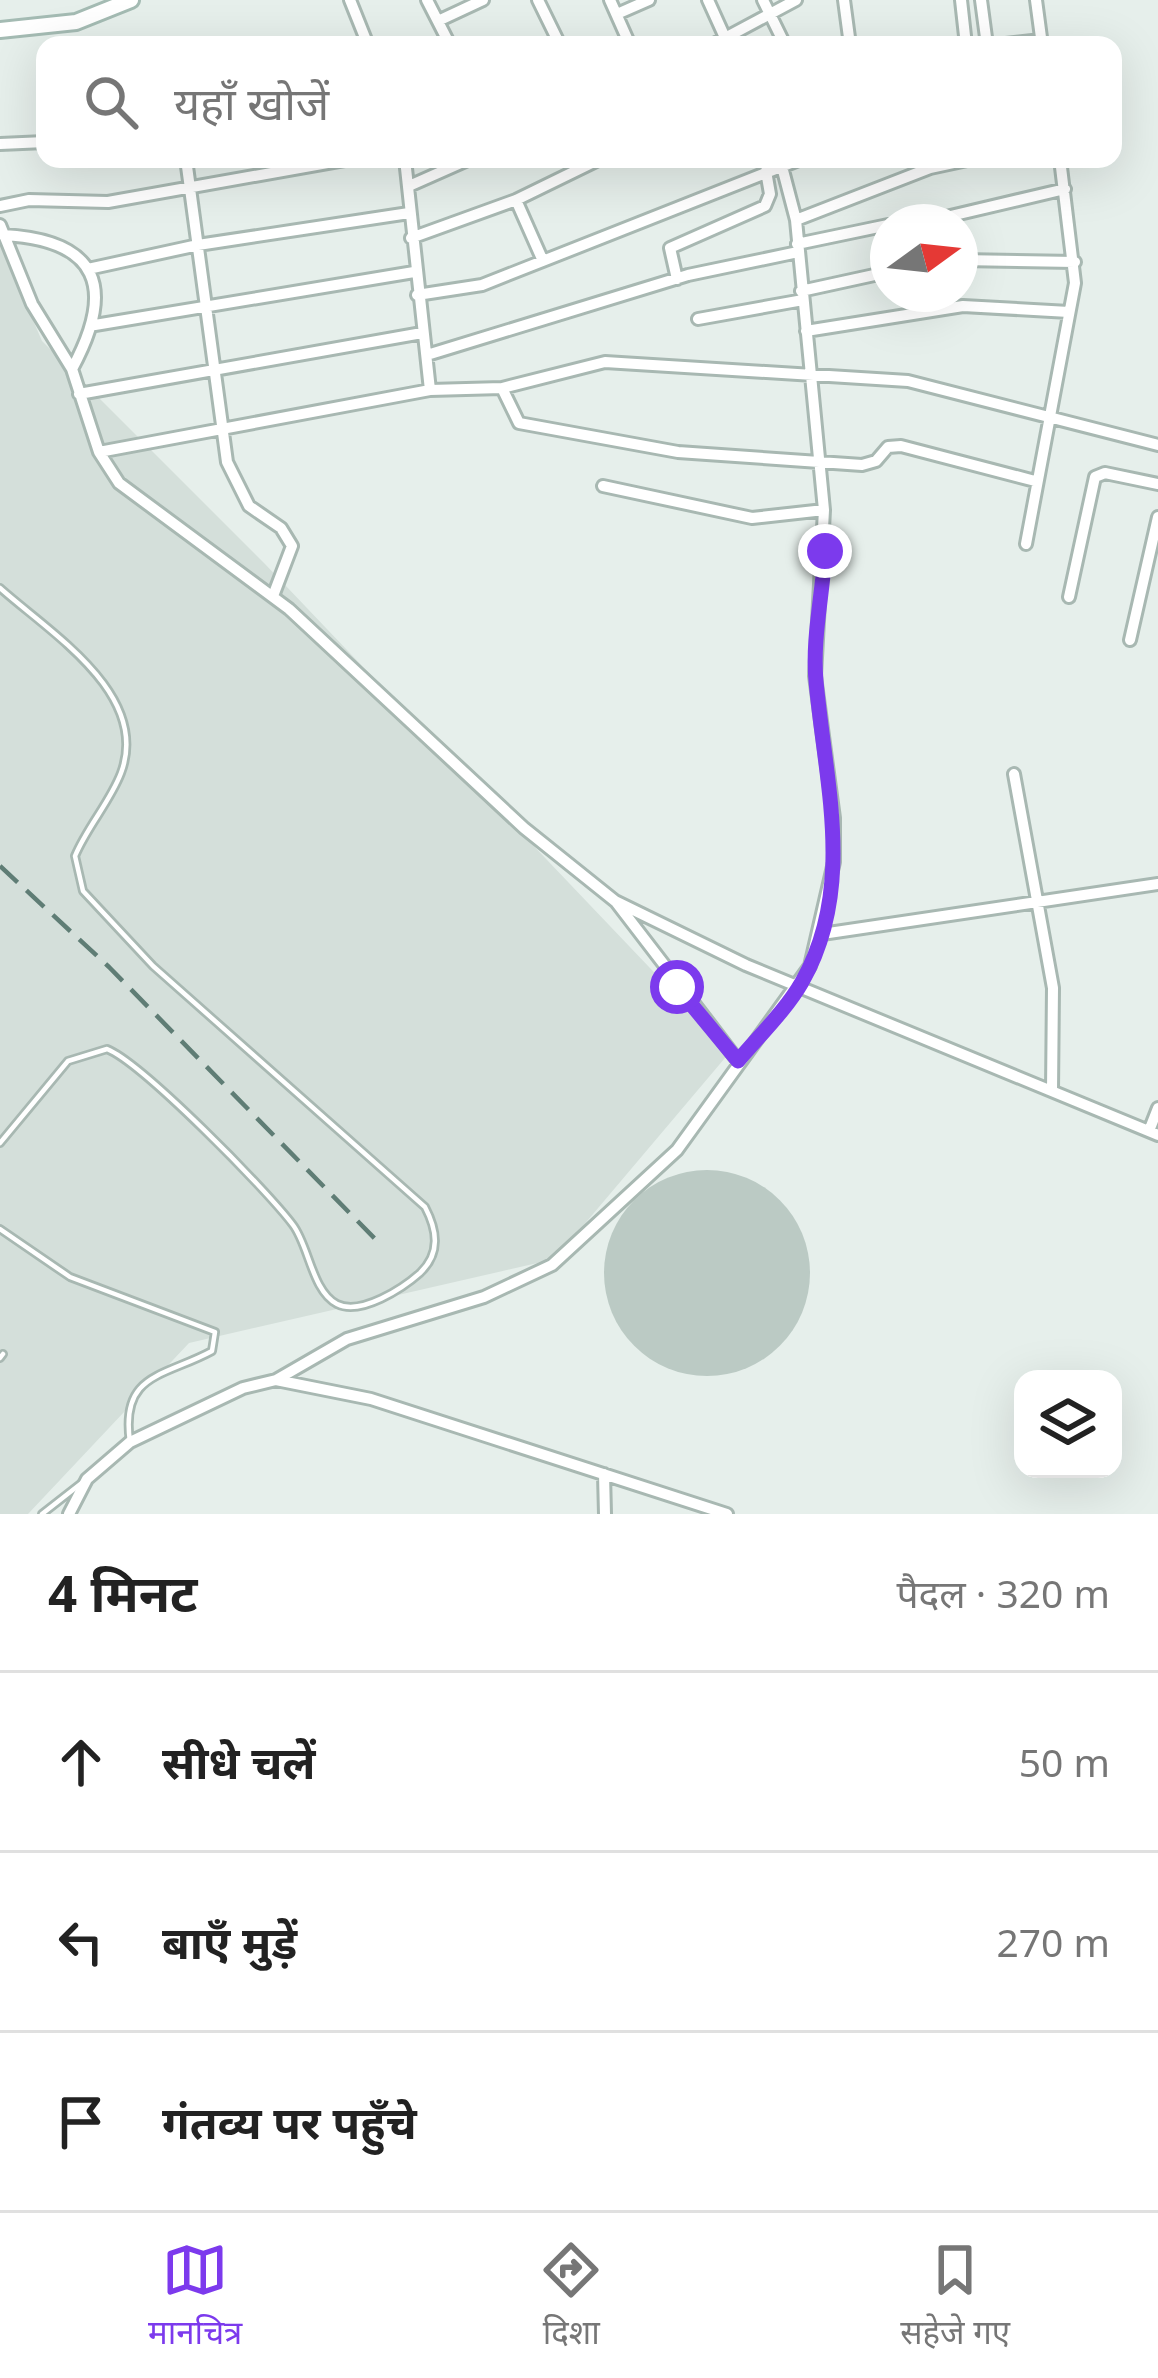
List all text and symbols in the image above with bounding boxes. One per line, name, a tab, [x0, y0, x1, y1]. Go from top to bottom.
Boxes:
search box	[36, 36, 1122, 168]
icon: search	[78, 69, 144, 135]
text: यहाँ खोजें	[174, 72, 329, 133]
north arrow	[870, 204, 978, 312]
route end	[798, 524, 852, 578]
route start	[650, 960, 704, 1014]
map controls	[1014, 1370, 1122, 1478]
button: layers	[1014, 1370, 1122, 1478]
text: 4 मिनट	[48, 1557, 197, 1627]
text: पैदल · 320 m	[896, 1566, 1110, 1619]
icon: ahead	[48, 1729, 114, 1795]
text: सीधे चलें	[162, 1731, 316, 1792]
text: 50 m	[1019, 1735, 1110, 1788]
icon: left	[48, 1909, 114, 1975]
text: बाएँ मुड़ें	[162, 1911, 297, 1972]
text: 270 m	[996, 1915, 1110, 1968]
icon: arrive	[48, 2089, 114, 2155]
text: गंतव्य पर पहुँचे	[162, 2091, 417, 2152]
tab: मानचित्र	[148, 2237, 242, 2354]
tab: दिशा	[538, 2237, 604, 2354]
tab: सहेजे गए	[900, 2237, 1010, 2354]

